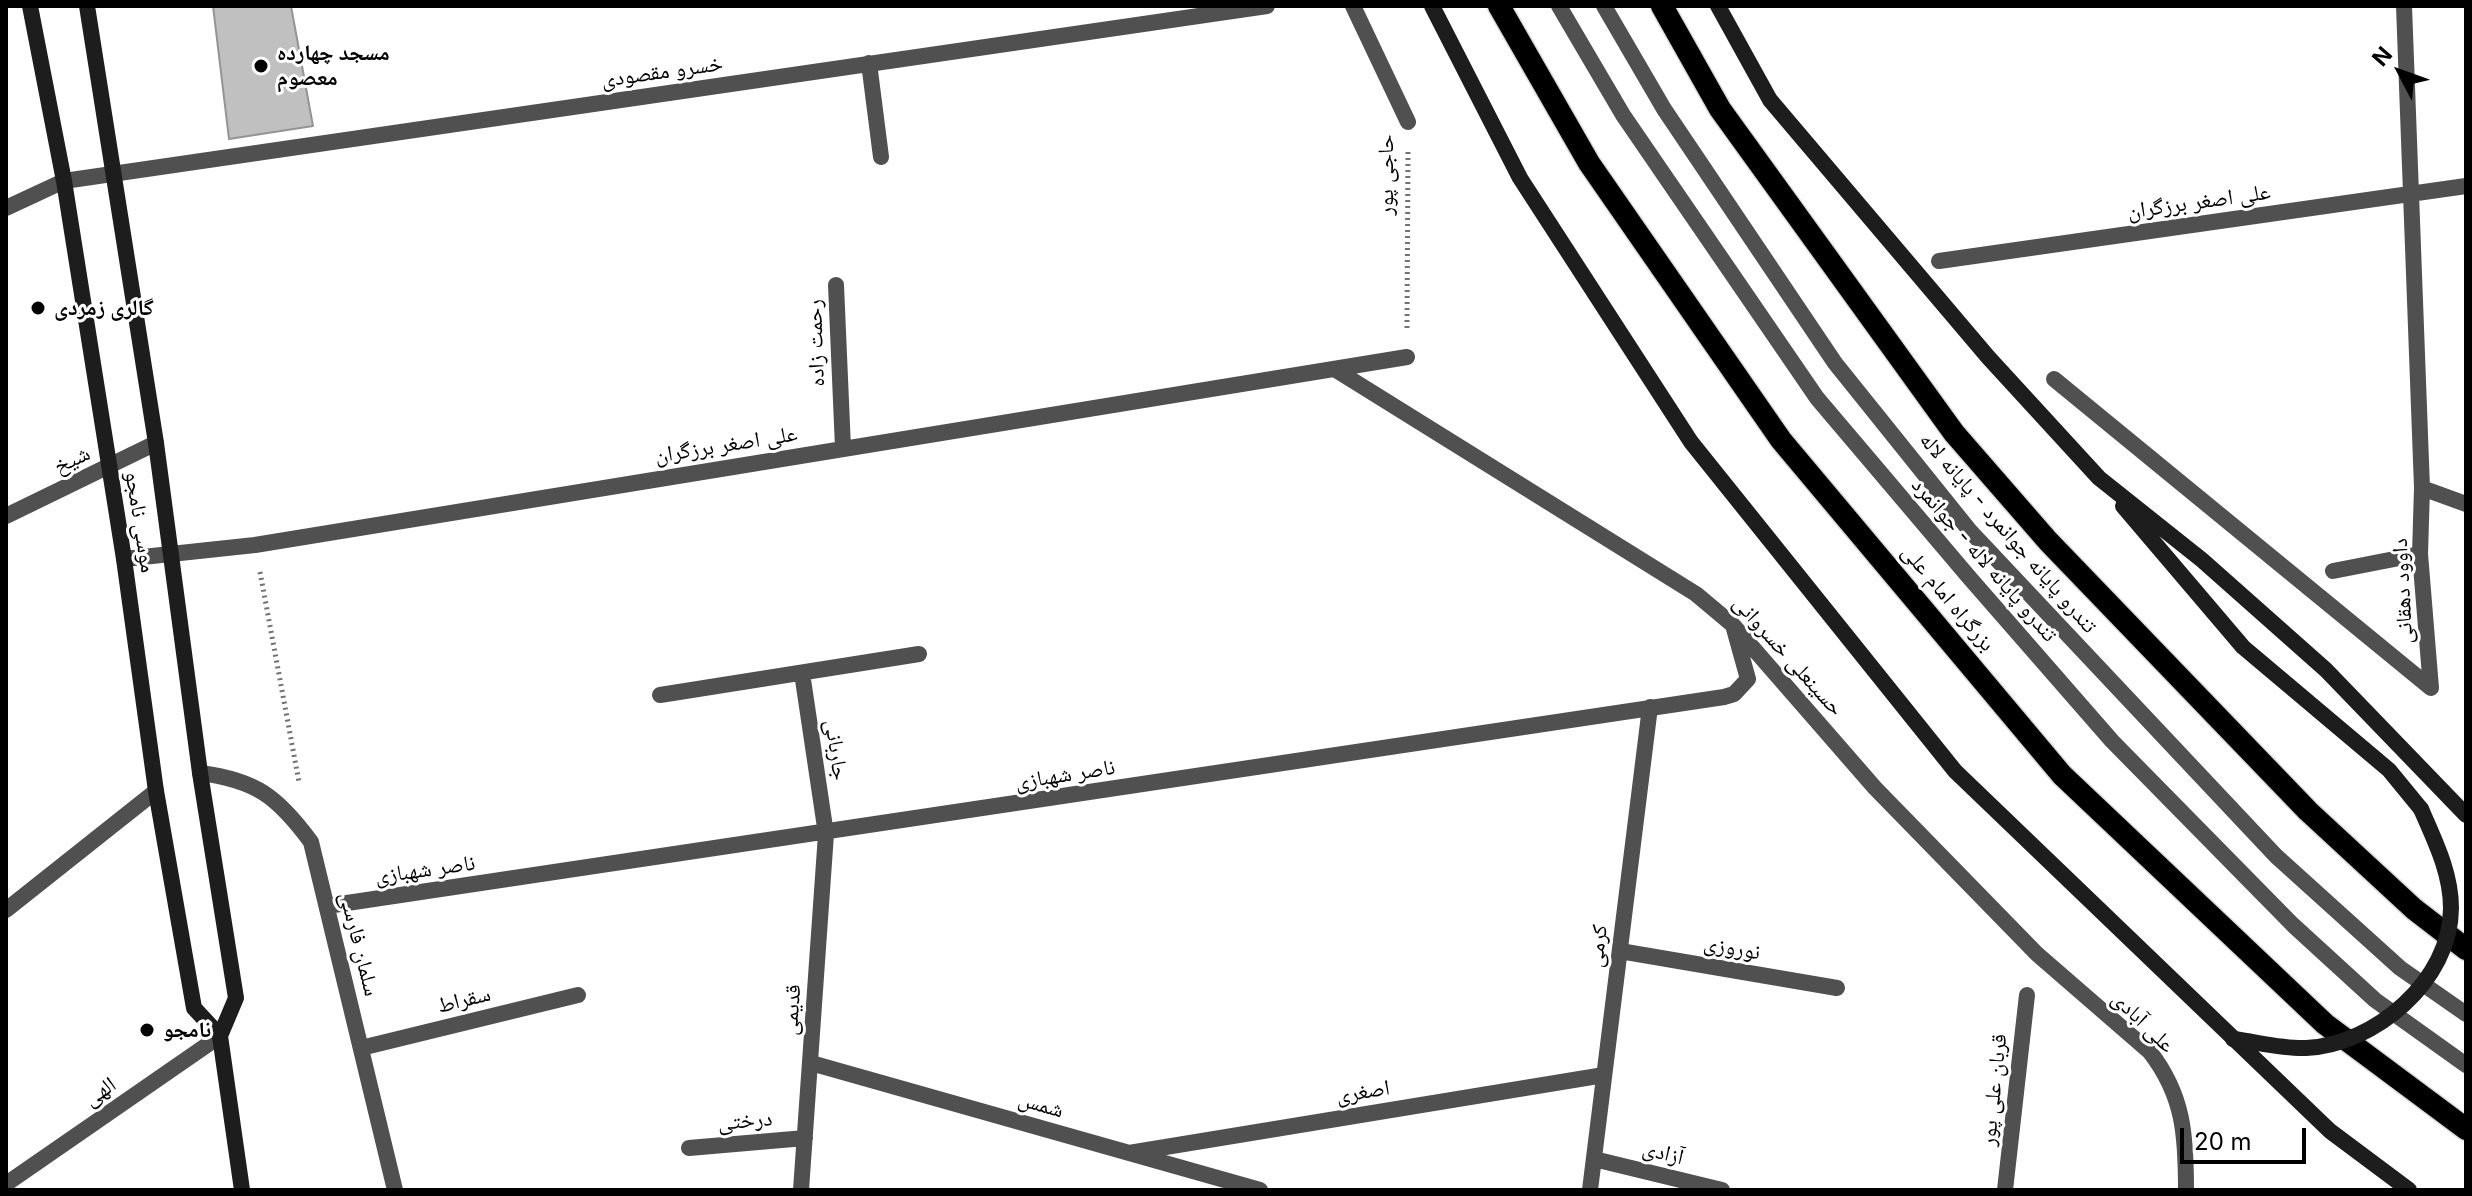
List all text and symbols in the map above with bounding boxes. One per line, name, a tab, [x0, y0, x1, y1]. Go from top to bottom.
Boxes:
north arrow	[2360, 32, 2440, 112]
place label: مسجد چهارده معصوم	[277, 40, 390, 92]
text: N	[2367, 41, 2397, 71]
street label: خسرو مقصودی	[599, 50, 725, 94]
marker: مسجد چهارده معصوم	[252, 57, 270, 75]
street label: حاجی پور	[1373, 134, 1399, 216]
street label: علی اصغر برزگران	[2126, 179, 2272, 225]
place label: گالری زمردی	[54, 295, 154, 321]
marker: گالری زمردی	[29, 299, 47, 317]
street label: رحمت زاده	[801, 299, 831, 387]
street label: علی اصغر برزگران	[653, 421, 799, 469]
street label: تندرو پایانه جوانمرد - پایانه لاله	[1914, 427, 2102, 639]
street label: شیخ	[50, 440, 94, 480]
street label: موسی نامجو	[119, 469, 161, 575]
street label: تندرو پایانه لاله - جوانمرد	[1906, 472, 2062, 648]
street label: داوود دهقانی	[2387, 538, 2419, 644]
street label: بزرگراه امام علی	[1896, 539, 2000, 657]
street label: حسینعلی خسروانی	[1727, 590, 1849, 722]
street label: جاربانی	[819, 718, 853, 782]
street label: ناصر شهبازی	[1013, 754, 1117, 796]
street label: ناصر شهبازی	[373, 850, 477, 890]
street label: سلمان فارسی	[333, 889, 385, 999]
street label: کرمی	[1582, 923, 1614, 969]
street label: نوروزی	[1702, 930, 1762, 966]
street label: سقراط	[435, 981, 493, 1019]
street label: قدیمی	[777, 983, 807, 1037]
street label: علی آبادی	[2106, 986, 2180, 1058]
place label: نامجو	[163, 1017, 211, 1043]
marker: نامجو	[138, 1021, 156, 1039]
street label: قربان علی پور	[1975, 1032, 2013, 1148]
street label: الهی	[79, 1072, 121, 1112]
street label: اصغری	[1334, 1075, 1392, 1109]
street label: شمس	[1015, 1086, 1067, 1124]
street label: درختی	[717, 1105, 773, 1137]
scale bar	[2184, 1112, 2310, 1162]
text: 20 m	[2194, 1127, 2252, 1156]
street label: آزادی	[1640, 1135, 1686, 1171]

